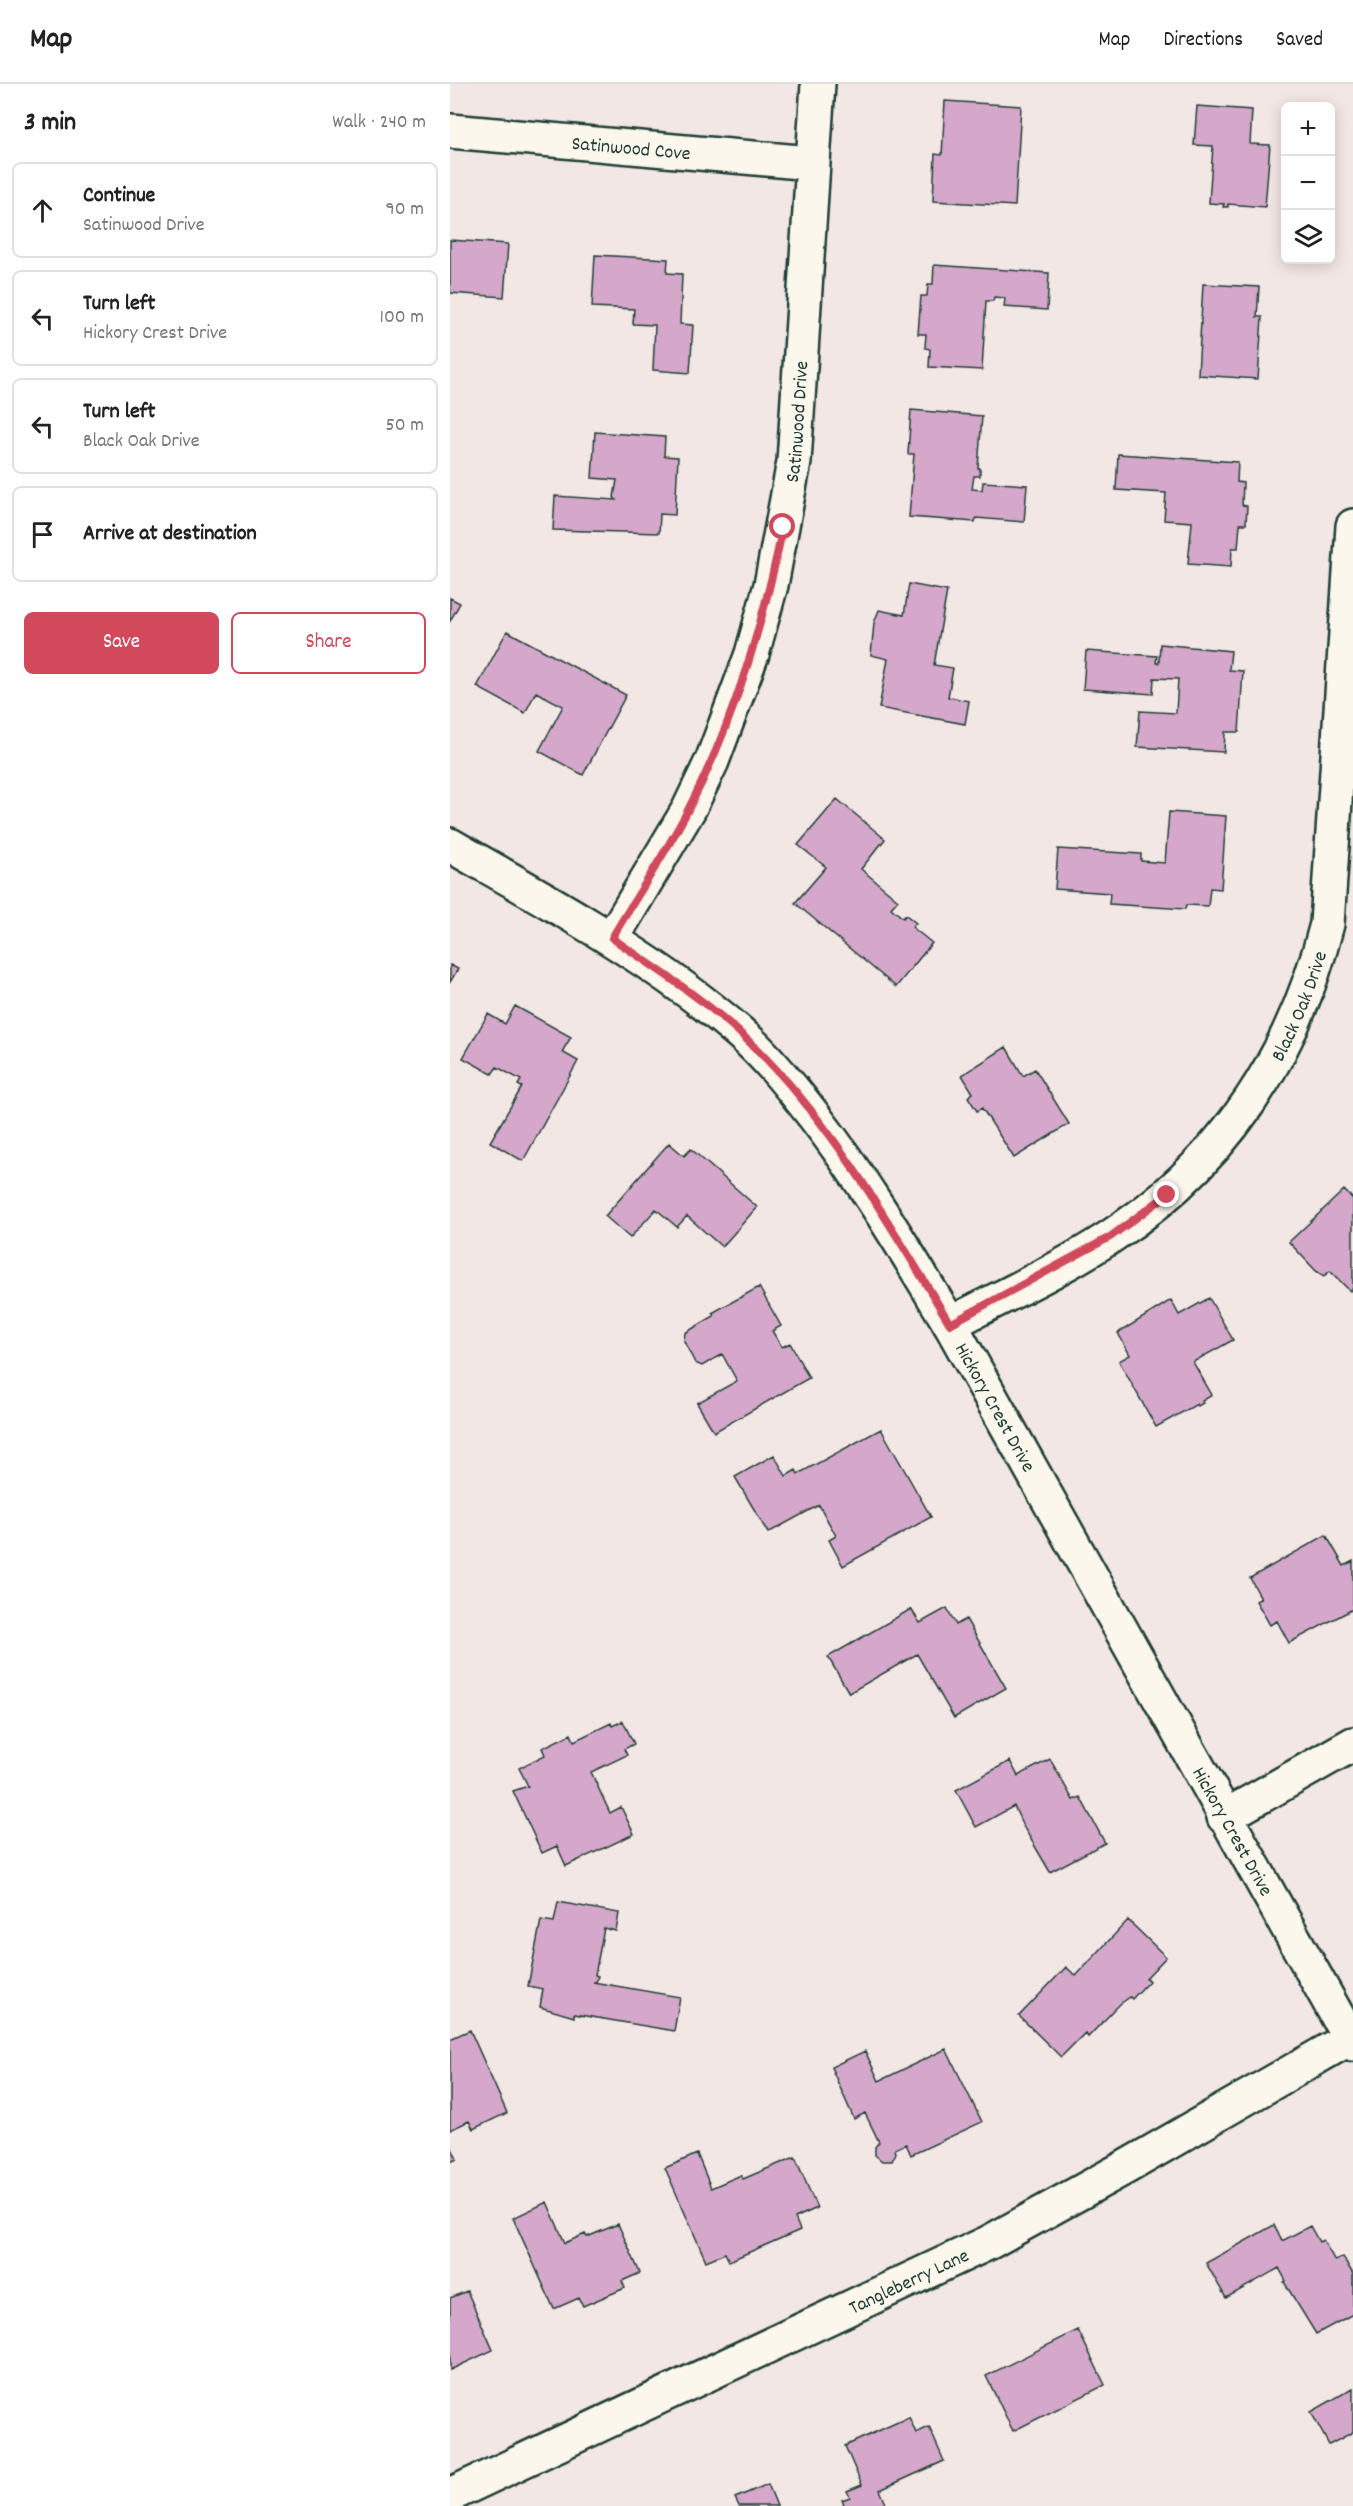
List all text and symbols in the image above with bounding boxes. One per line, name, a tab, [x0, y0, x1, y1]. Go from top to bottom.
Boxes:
text: Map	[30, 21, 72, 61]
text: Map	[1099, 26, 1130, 56]
text: Directions	[1163, 26, 1243, 56]
text: Saved	[1276, 26, 1323, 56]
map controls	[1281, 102, 1335, 264]
button: +	[1281, 102, 1335, 156]
text: 3 min	[24, 105, 76, 142]
text: Walk · 240 m	[332, 109, 426, 137]
street label: Satinwood Cove	[570, 131, 692, 169]
button: −	[1281, 156, 1335, 210]
text: Continue	[83, 181, 155, 212]
icon: ahead	[26, 194, 59, 227]
text: 90 m	[386, 196, 424, 224]
button: layers	[1281, 210, 1335, 264]
text: Satinwood Drive	[83, 212, 205, 240]
text: Turn left	[83, 289, 155, 320]
icon: left	[26, 302, 59, 335]
text: 100 m	[380, 304, 424, 332]
text: Hickory Crest Drive	[83, 320, 227, 348]
street label: Satinwood Drive	[779, 360, 817, 485]
text: Turn left	[83, 397, 155, 428]
icon: left	[26, 410, 59, 443]
text: 50 m	[386, 412, 424, 440]
text: Black Oak Drive	[83, 428, 200, 456]
route start	[769, 513, 795, 539]
icon: arrive	[26, 518, 59, 551]
text: Arrive at destination	[83, 519, 257, 550]
button: Save	[24, 612, 219, 674]
button: Share	[231, 612, 426, 674]
street label: Black Oak Drive	[1266, 948, 1336, 1067]
route end	[1153, 1181, 1179, 1207]
street label: Hickory Crest Drive	[946, 1338, 1041, 1478]
street label: Hickory Crest Drive	[1184, 1762, 1279, 1902]
street label: Tangleberry Lane	[845, 2243, 974, 2323]

